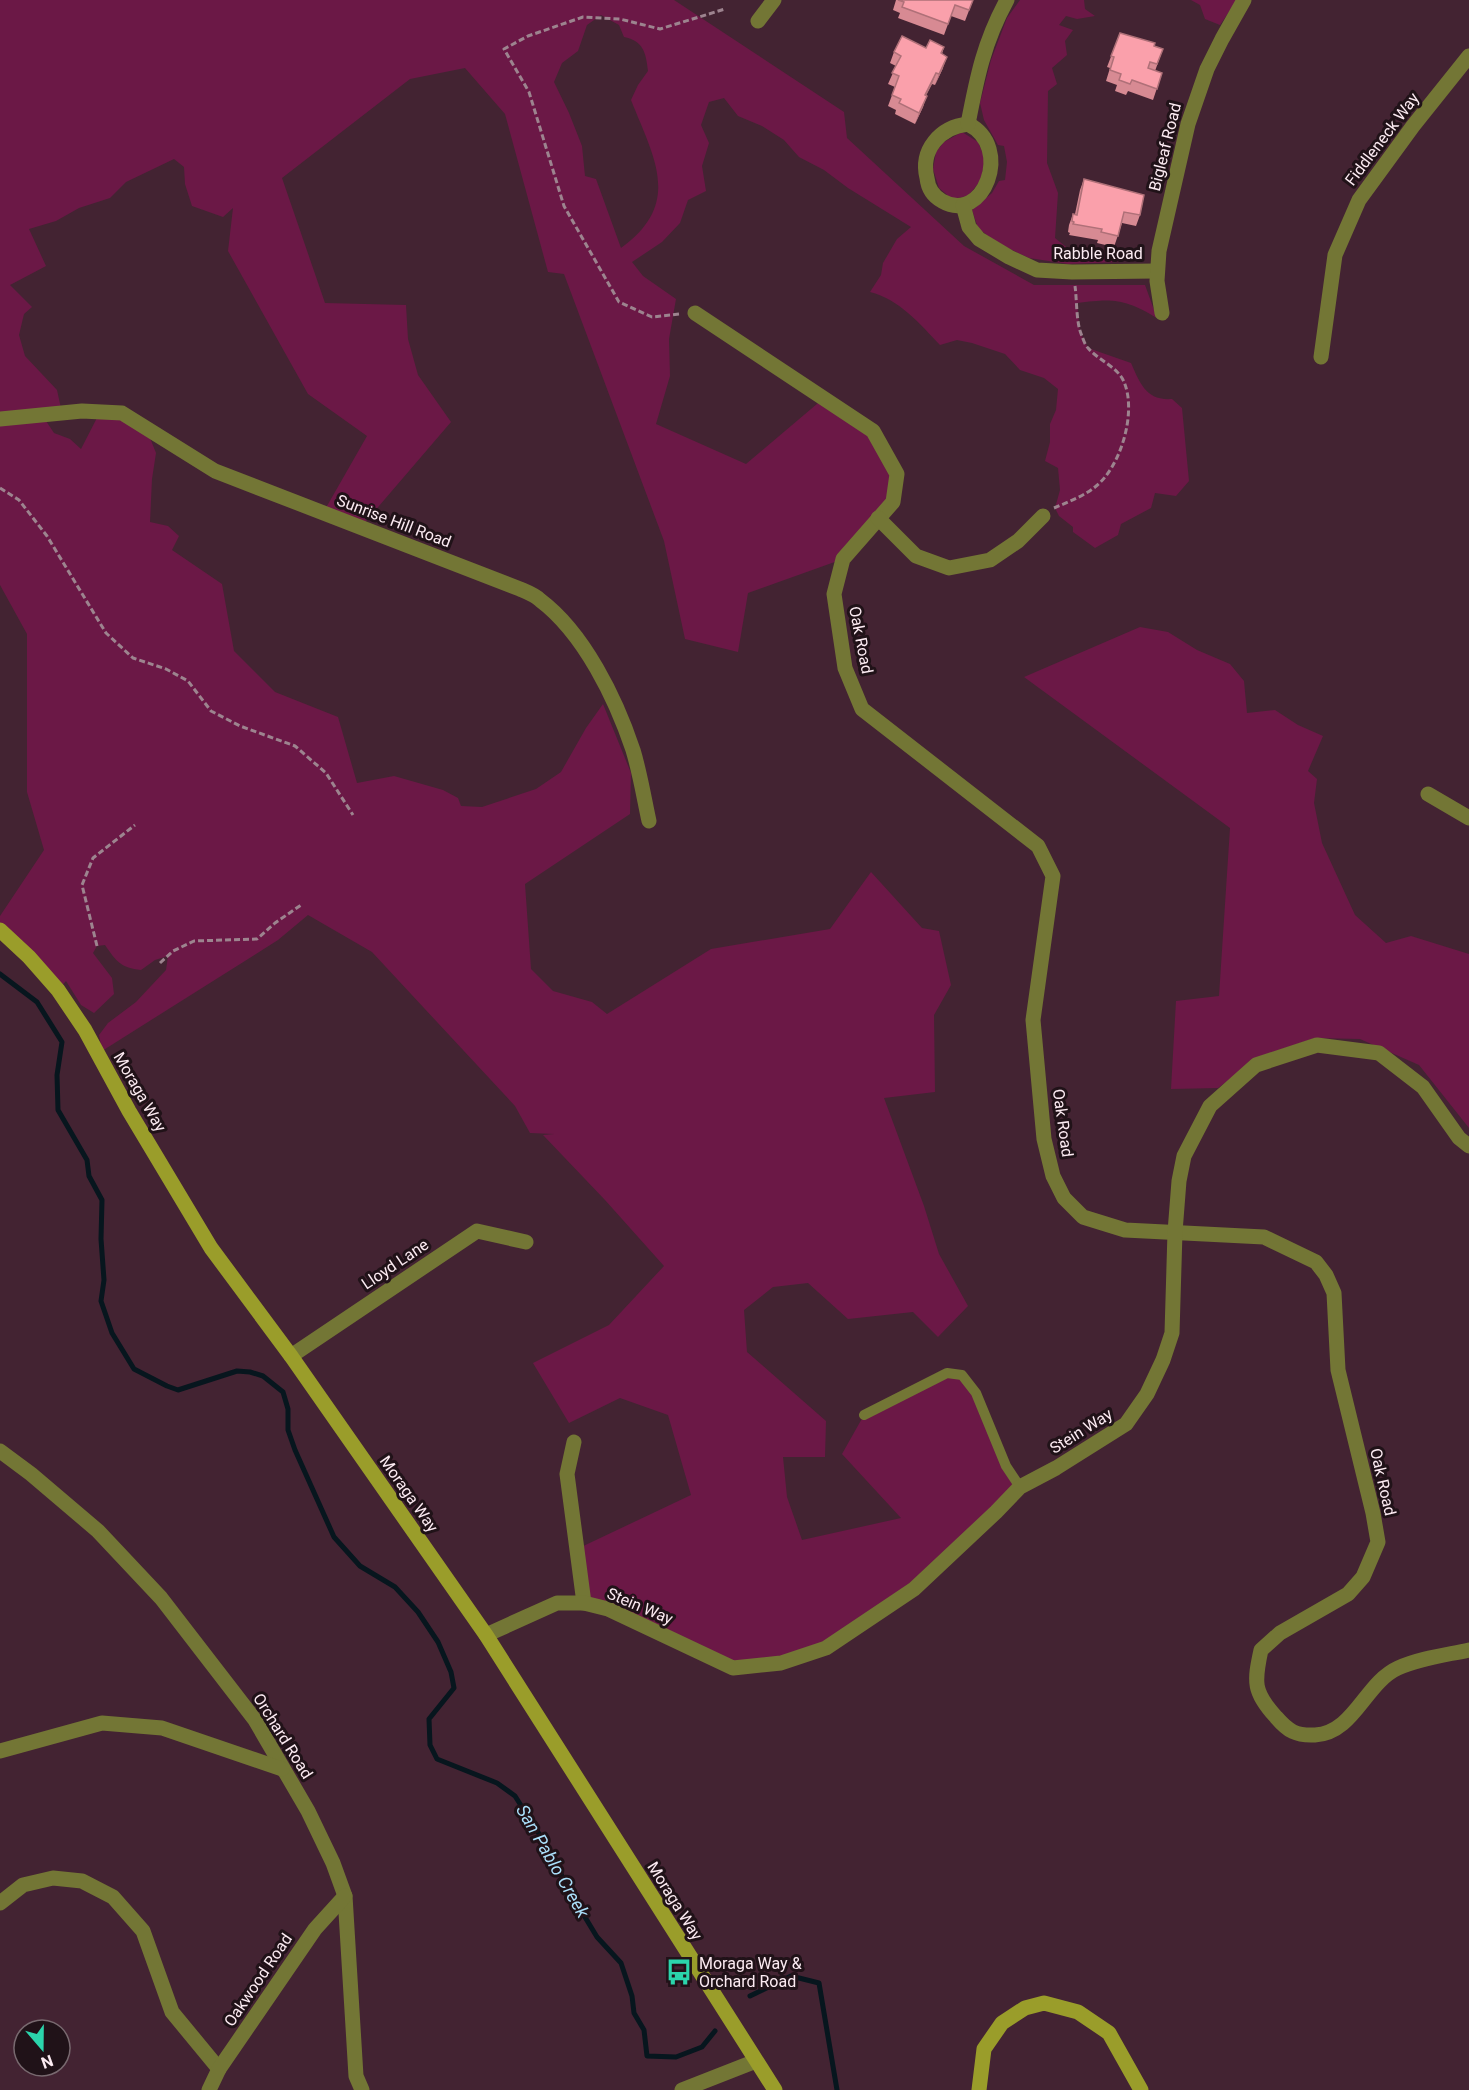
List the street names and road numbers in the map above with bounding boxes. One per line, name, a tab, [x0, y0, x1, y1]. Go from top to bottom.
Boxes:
street label: Fiddleneck Way	[1341, 89, 1423, 189]
street label: Bigleaf Road	[1145, 101, 1185, 193]
street label: Rabble Road	[1053, 244, 1143, 263]
street label: Sunrise Hill Road	[334, 490, 454, 552]
street label: Oak Road	[845, 605, 877, 675]
street label: Moraga Way	[110, 1049, 171, 1136]
street label: Oak Road	[1049, 1088, 1077, 1158]
street label: Lloyd Lane	[358, 1235, 432, 1293]
street label: Stein Way	[1046, 1404, 1116, 1458]
street label: Oak Road	[1366, 1446, 1400, 1518]
street label: Moraga Way	[376, 1452, 442, 1536]
street label: Stein Way	[604, 1584, 676, 1629]
street label: Orchard Road	[249, 1690, 317, 1782]
street label: Moraga Way	[643, 1858, 707, 1944]
street label: Oakwood Road	[220, 1930, 296, 2030]

